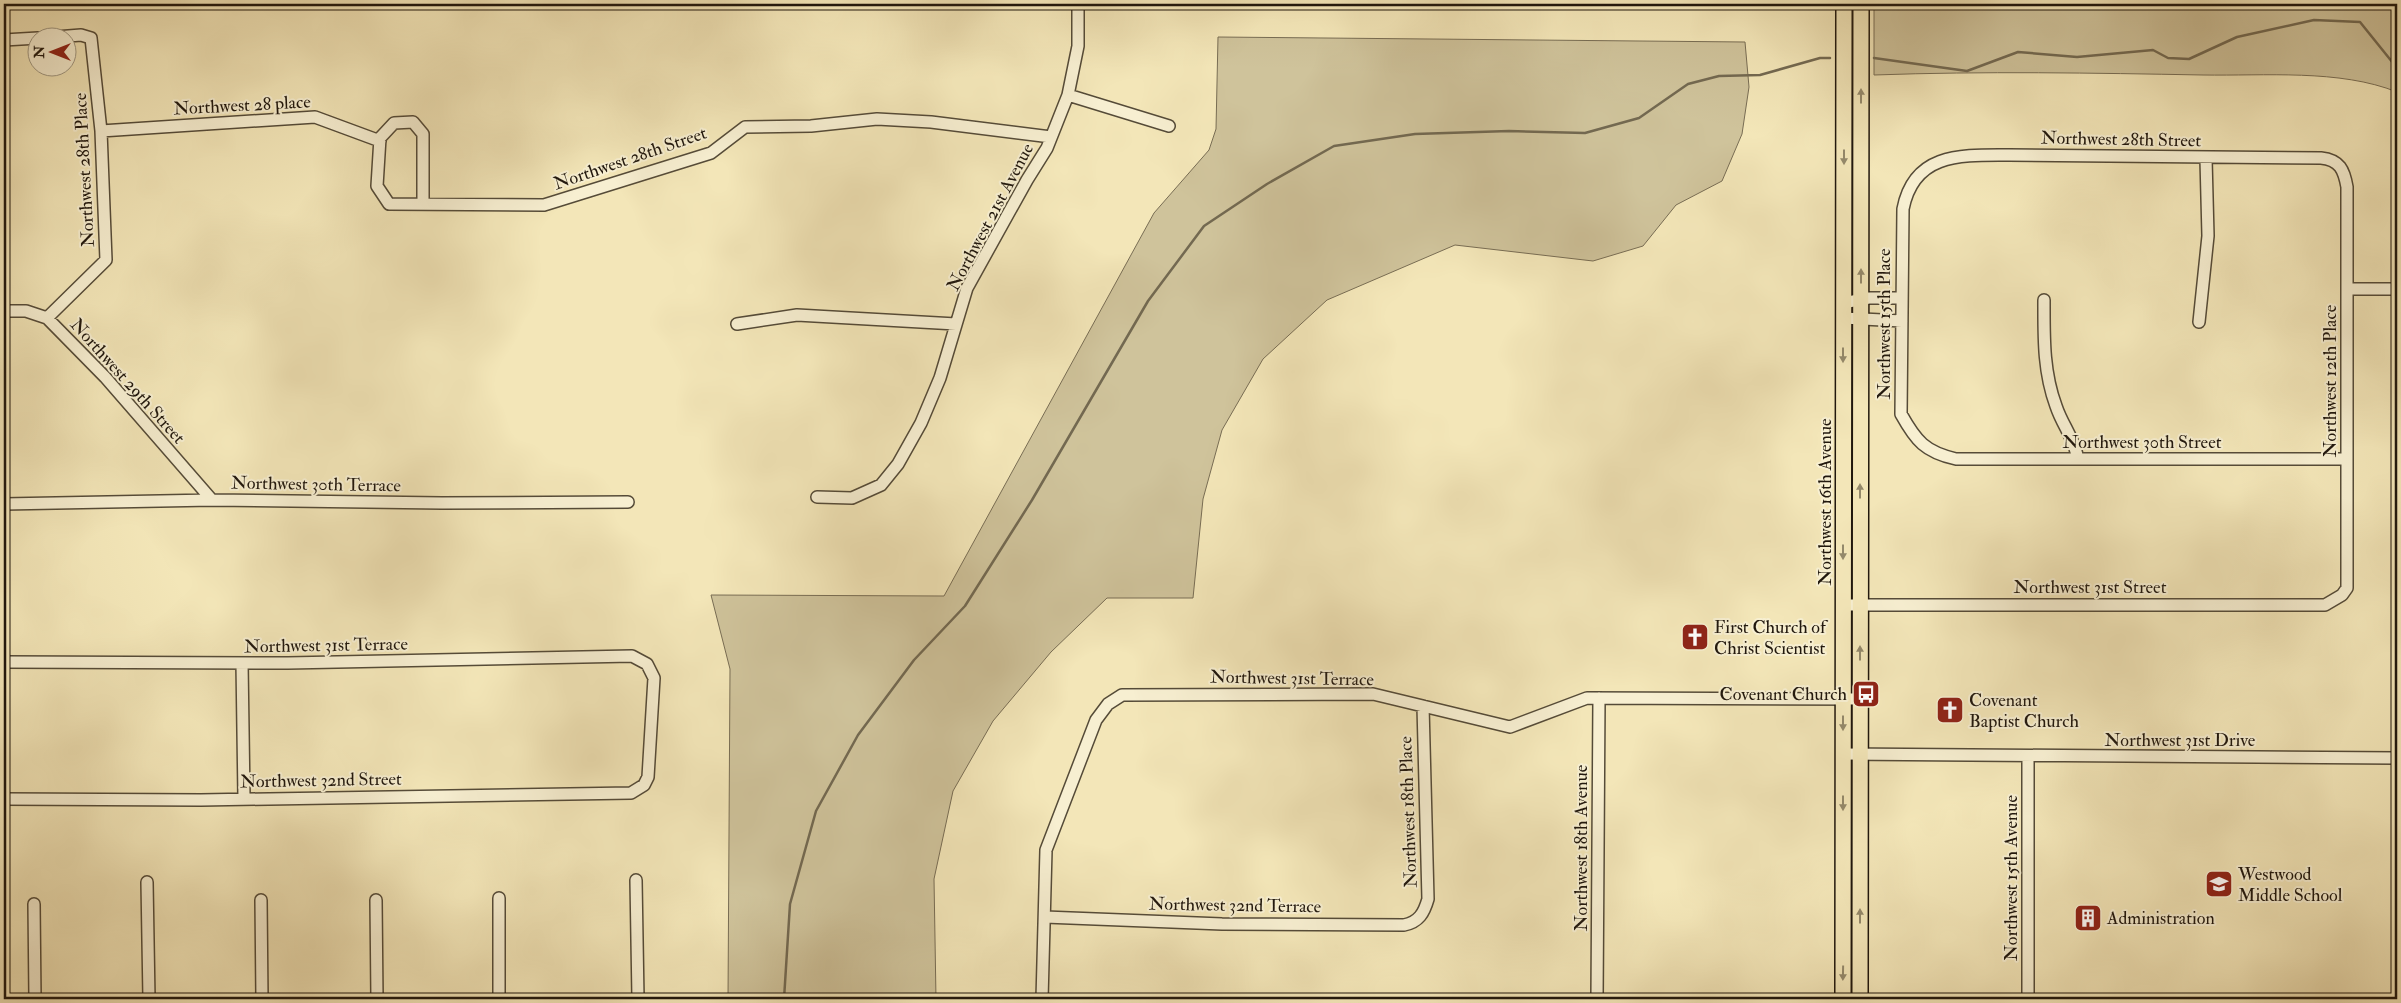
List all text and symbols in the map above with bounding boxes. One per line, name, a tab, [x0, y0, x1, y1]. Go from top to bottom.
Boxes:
north arrow	[28, 28, 78, 78]
text: N	[31, 45, 48, 59]
one-way arrow	[1857, 88, 1865, 104]
street label: Northwest 28 place	[173, 90, 312, 121]
street label: Northwest 28th Place	[69, 92, 100, 248]
street label: Northwest 28th Street	[551, 121, 710, 195]
street label: Northwest 28th Street	[2041, 127, 2202, 152]
street label: Northwest 21st Avenue	[942, 139, 1039, 295]
one-way arrow	[1840, 150, 1848, 166]
street label: Northwest 15th Place	[1873, 248, 1896, 400]
one-way arrow	[1857, 268, 1865, 284]
street label: Northwest 12th Place	[2319, 304, 2342, 457]
street label: Northwest 29th Street	[65, 314, 190, 449]
one-way arrow	[1839, 347, 1847, 363]
street label: Northwest 16th Avenue	[1814, 418, 1837, 586]
street label: Northwest 30th Street	[2062, 431, 2222, 454]
street label: Northwest 30th Terrace	[231, 472, 402, 497]
one-way arrow	[1856, 483, 1864, 499]
one-way arrow	[1839, 545, 1847, 561]
street label: Northwest 31st Street	[2014, 576, 2167, 599]
place label: First Church of Christ Scientist	[1714, 616, 1829, 660]
church icon: First Church of Christ Scientist	[1680, 622, 1710, 652]
street label: Northwest 31st Terrace	[244, 633, 409, 658]
one-way arrow	[1856, 645, 1864, 661]
street label: Northwest 31st Terrace	[1210, 666, 1375, 691]
bus stop icon: Covenant Church	[1851, 679, 1881, 709]
place label: Covenant Church	[1720, 683, 1848, 706]
place label: Covenant Baptist Church	[1969, 689, 2079, 733]
church icon: Covenant Baptist Church	[1935, 695, 1965, 725]
one-way arrow	[1839, 716, 1847, 732]
street label: Northwest 31st Drive	[2105, 729, 2256, 752]
street label: Northwest 18th Place	[1394, 735, 1423, 888]
street label: Northwest 18th Avenue	[1570, 764, 1593, 931]
street label: Northwest 32nd Street	[240, 768, 402, 793]
one-way arrow	[1839, 795, 1847, 811]
street label: Northwest 15th Avenue	[2000, 795, 2023, 961]
place label: Westwood Middle School	[2237, 863, 2343, 907]
school or university icon: Westwood Middle School	[2204, 869, 2234, 899]
street label: Northwest 32nd Terrace	[1149, 892, 1322, 919]
building icon: Administration	[2073, 903, 2103, 933]
one-way arrow	[1856, 907, 1864, 923]
place label: Administration	[2106, 907, 2215, 930]
one-way arrow	[1839, 966, 1847, 982]

